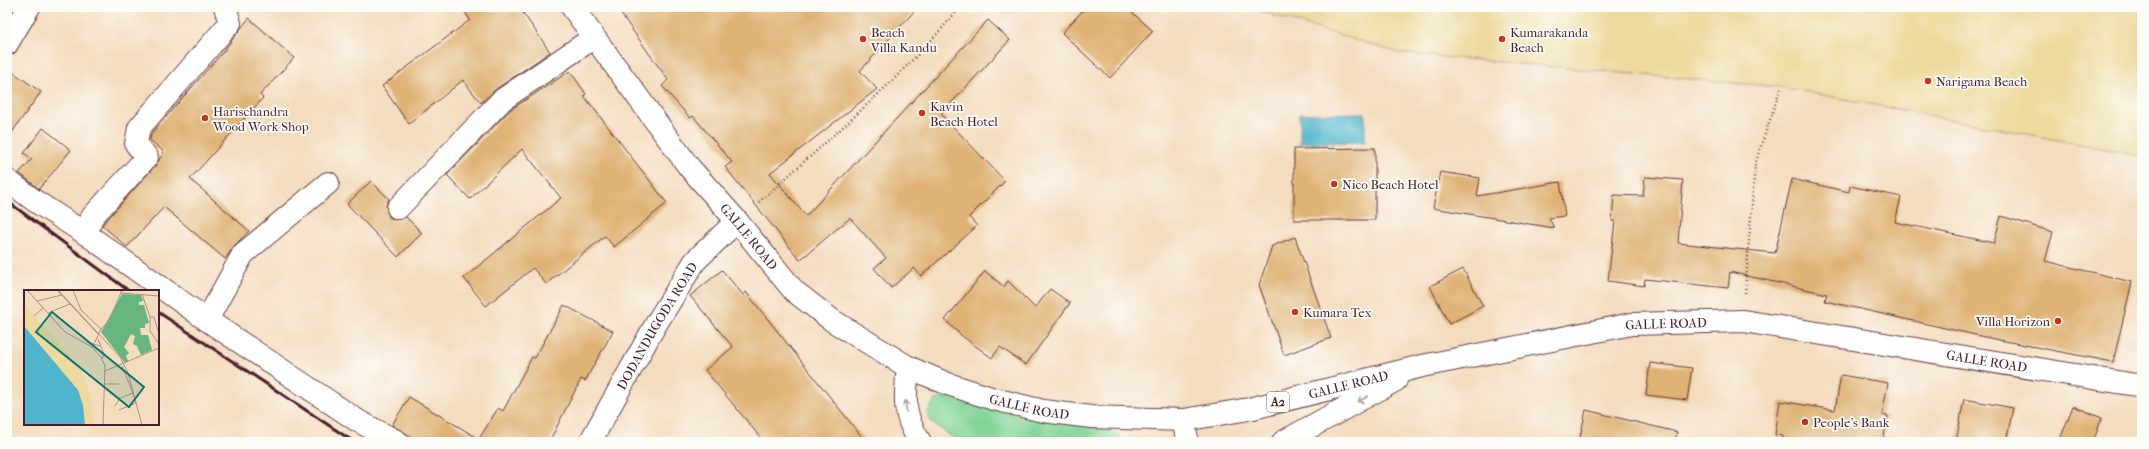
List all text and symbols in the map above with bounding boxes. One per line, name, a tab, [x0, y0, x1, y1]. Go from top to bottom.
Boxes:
place label: Beach Villa Kandu	[870, 25, 937, 55]
place label: Kumarakanda Beach	[1510, 25, 1589, 55]
marker: Beach Villa Kandu	[858, 34, 868, 44]
marker: Kumarakanda Beach	[1497, 34, 1507, 44]
place label: Narigama Beach	[1936, 74, 2028, 89]
marker: Narigama Beach	[1923, 76, 1933, 86]
place label: Kavin Beach Hotel	[930, 99, 998, 129]
place label: Harischandra Wood Work Shop	[212, 104, 309, 134]
marker: Kavin Beach Hotel	[917, 108, 927, 118]
marker: Harischandra Wood Work Shop	[200, 113, 210, 123]
place label: Nico Beach Hotel	[1342, 177, 1439, 192]
marker: Nico Beach Hotel	[1329, 179, 1339, 189]
street label: GALLE ROAD	[717, 200, 781, 273]
street label: DODANDUGODA ROAD	[613, 259, 700, 392]
inset map	[24, 290, 159, 425]
place label: Kumara Tex	[1303, 305, 1372, 320]
marker: Kumara Tex	[1290, 307, 1300, 317]
street label: GALLE ROAD	[1624, 314, 1707, 333]
place label: Villa Horizon	[1975, 314, 2050, 329]
marker: Villa Horizon	[2053, 316, 2063, 326]
street label: GALLE ROAD	[1945, 347, 2028, 375]
street label: GALLE ROAD	[1307, 367, 1390, 401]
street label: GALLE ROAD	[988, 391, 1070, 422]
road number: A2	[1267, 392, 1289, 412]
one-way arrow	[1357, 395, 1369, 403]
one-way arrow	[902, 400, 909, 413]
place label: People's Bank	[1813, 415, 1890, 430]
marker: People's Bank	[1800, 417, 1810, 427]

